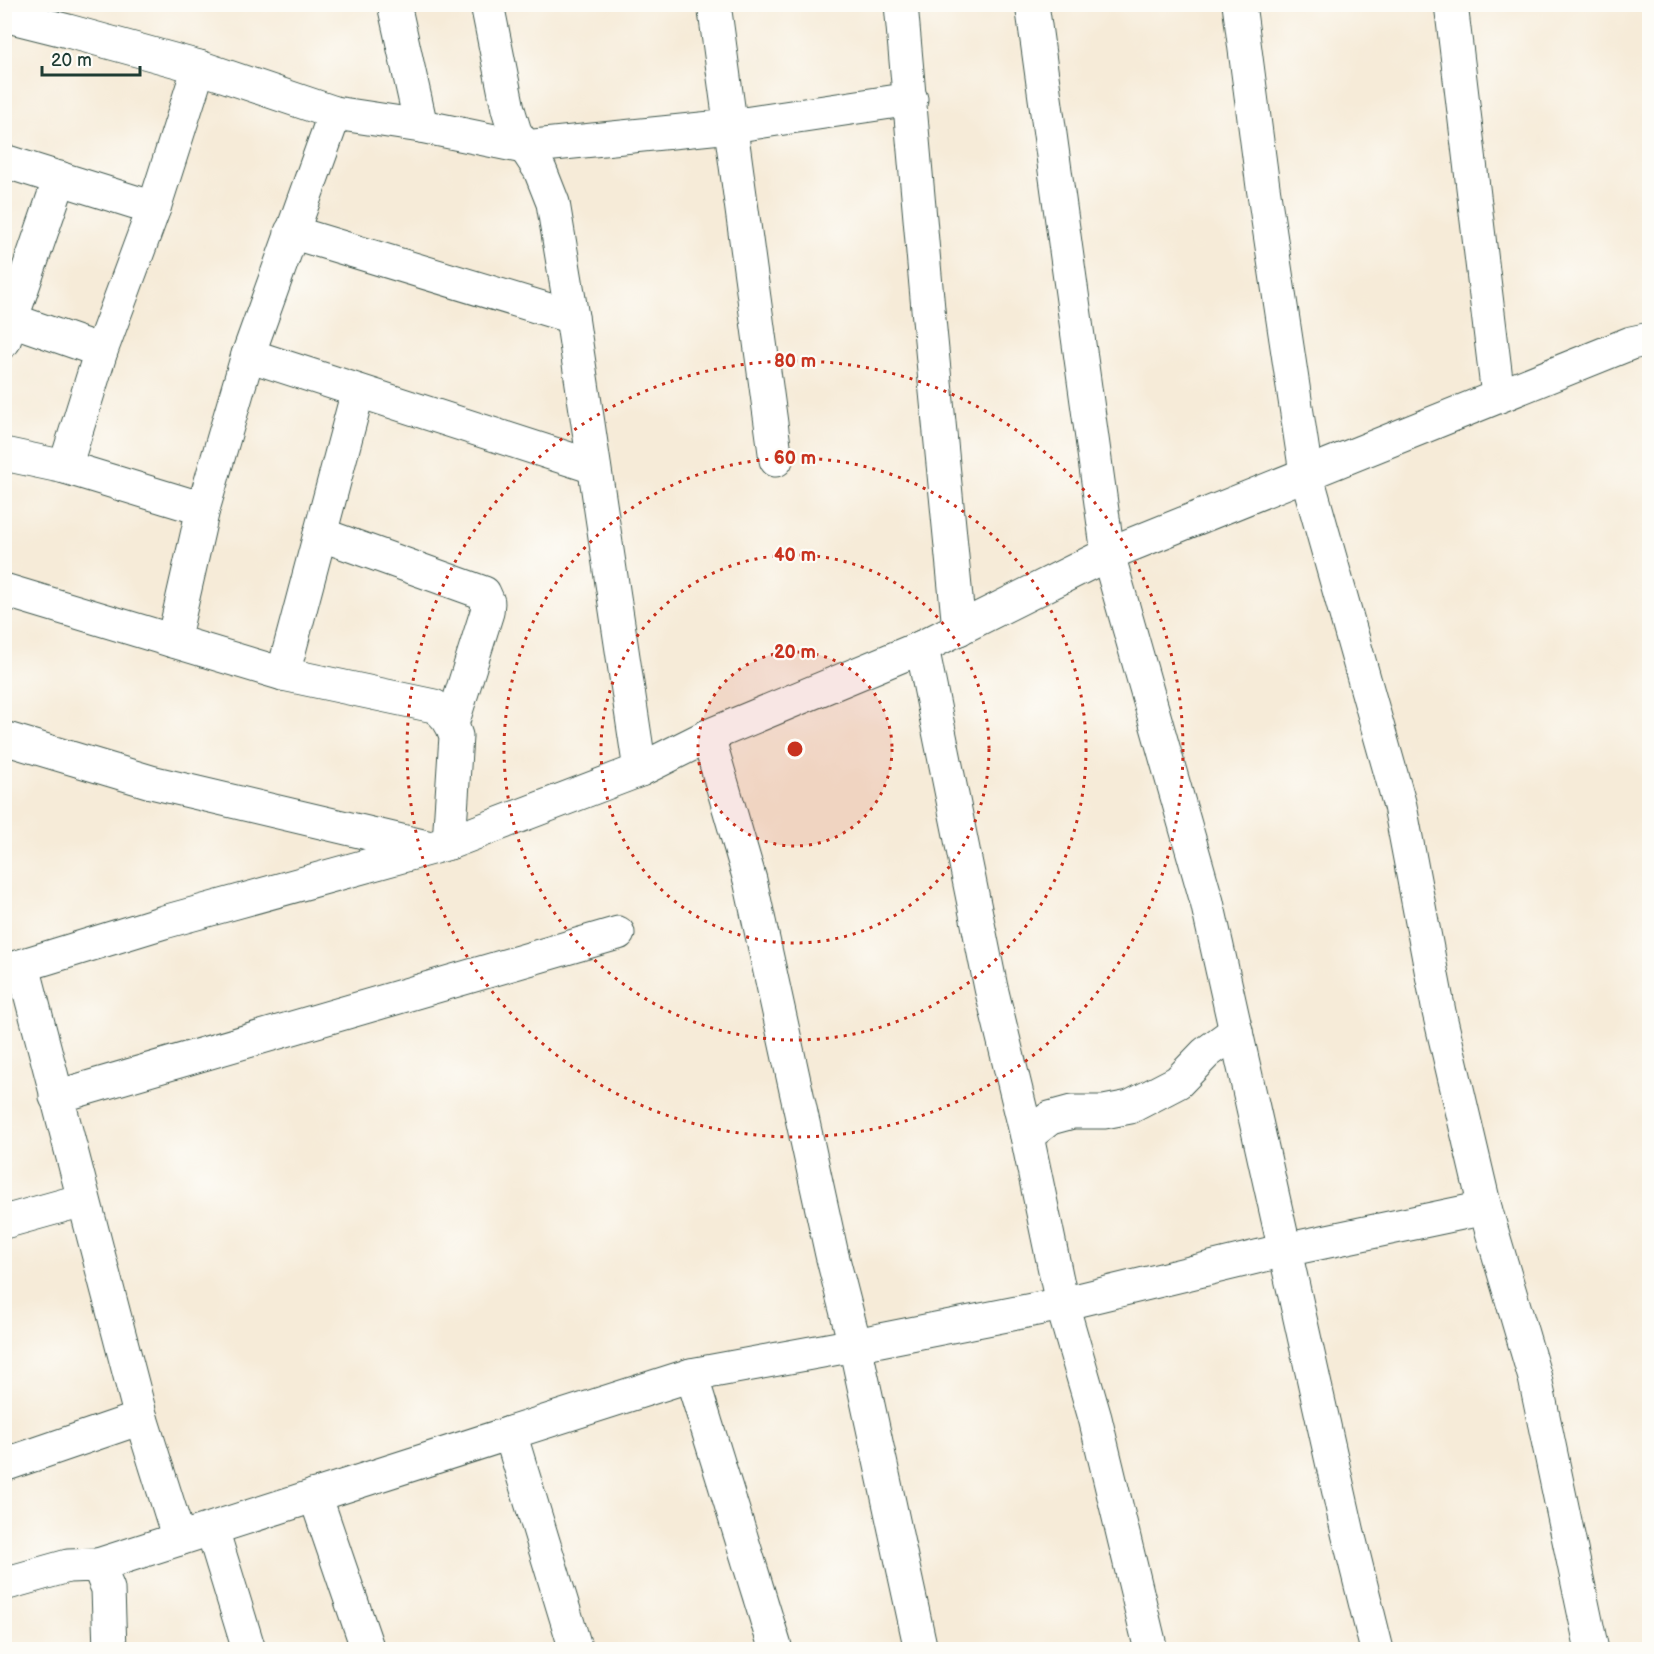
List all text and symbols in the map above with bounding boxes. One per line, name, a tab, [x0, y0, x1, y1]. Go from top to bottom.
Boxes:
scale bar	[42, 39, 140, 77]
text: 20 m	[51, 50, 92, 71]
text: 80 m	[774, 351, 816, 372]
text: 60 m	[774, 448, 816, 469]
text: 40 m	[774, 545, 816, 566]
text: 20 m	[774, 642, 816, 663]
centre of rings	[785, 739, 805, 759]

